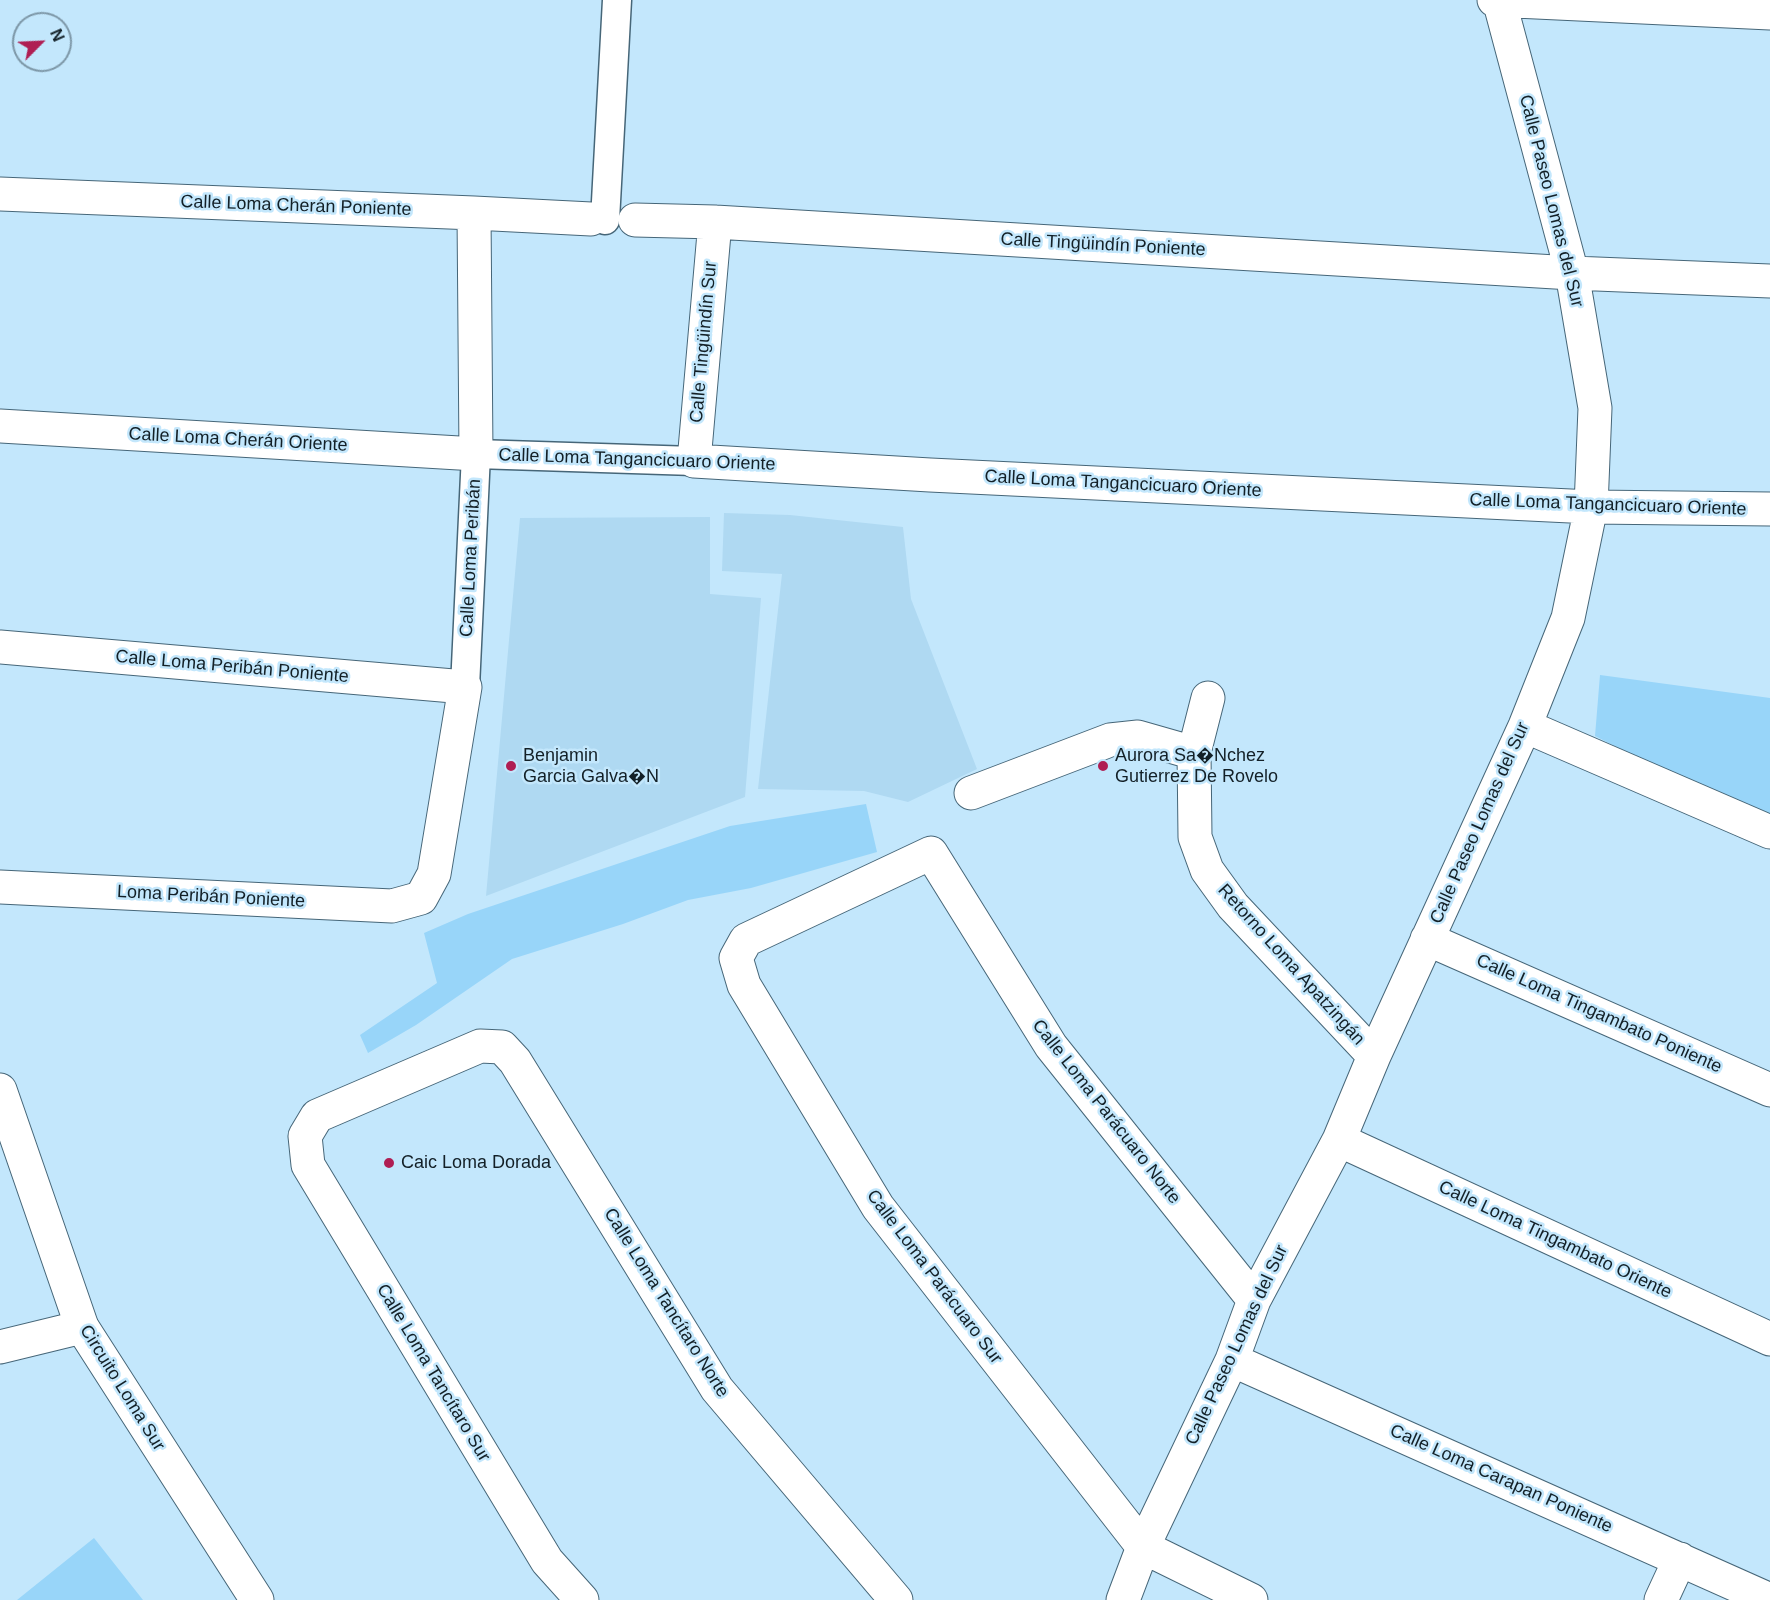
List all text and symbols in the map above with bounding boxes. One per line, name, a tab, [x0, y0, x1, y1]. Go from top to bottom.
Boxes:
north arrow	[12, 12, 72, 72]
text: N	[47, 27, 67, 44]
street label: Calle Paseo Lomas del Sur	[1514, 93, 1588, 309]
street label: Calle Loma Cherán Poniente	[180, 191, 412, 221]
street label: Calle Tingüindín Poniente	[1000, 229, 1206, 261]
street label: Calle Tingüindín Sur	[686, 260, 722, 424]
street label: Calle Loma Cherán Oriente	[128, 423, 348, 457]
street label: Calle Loma Tangancicuaro Oriente	[498, 444, 776, 476]
street label: Calle Loma Tangancicuaro Oriente	[984, 466, 1262, 502]
street label: Calle Loma Peribán	[456, 478, 486, 638]
street label: Calle Loma Tangancicuaro Oriente	[1469, 489, 1747, 521]
street label: Calle Loma Peribán Poniente	[114, 646, 350, 688]
street label: Calle Paseo Lomas del Sur	[1426, 719, 1534, 927]
place label: Benjamin Garcia Galva�N	[523, 745, 659, 788]
place label: Aurora Sa�Nchez Gutierrez De Rovelo	[1115, 745, 1278, 788]
marker: Benjamin Garcia Galva�N	[504, 759, 518, 773]
marker: Aurora Sa�Nchez Gutierrez De Rovelo	[1096, 759, 1110, 773]
street label: Retorno Loma Apatzingán	[1213, 880, 1369, 1050]
street label: Loma Peribán Poniente	[116, 881, 306, 913]
street label: Calle Loma Tingambato Poniente	[1473, 950, 1725, 1078]
street label: Calle Loma Parácuaro Norte	[1027, 1015, 1185, 1209]
place label: Caic Loma Dorada	[401, 1152, 551, 1174]
marker: Caic Loma Dorada	[382, 1156, 396, 1170]
street label: Calle Loma Tingambato Oriente	[1435, 1176, 1675, 1304]
street label: Calle Loma Parácuaro Sur	[862, 1186, 1006, 1368]
street label: Calle Loma Tancítaro Norte	[599, 1204, 733, 1402]
street label: Calle Paseo Lomas del Sur	[1181, 1242, 1293, 1448]
street label: Calle Loma Tancítaro Sur	[371, 1280, 495, 1466]
street label: Circuito Loma Sur	[75, 1321, 169, 1455]
street label: Calle Loma Carapan Poniente	[1386, 1420, 1616, 1538]

